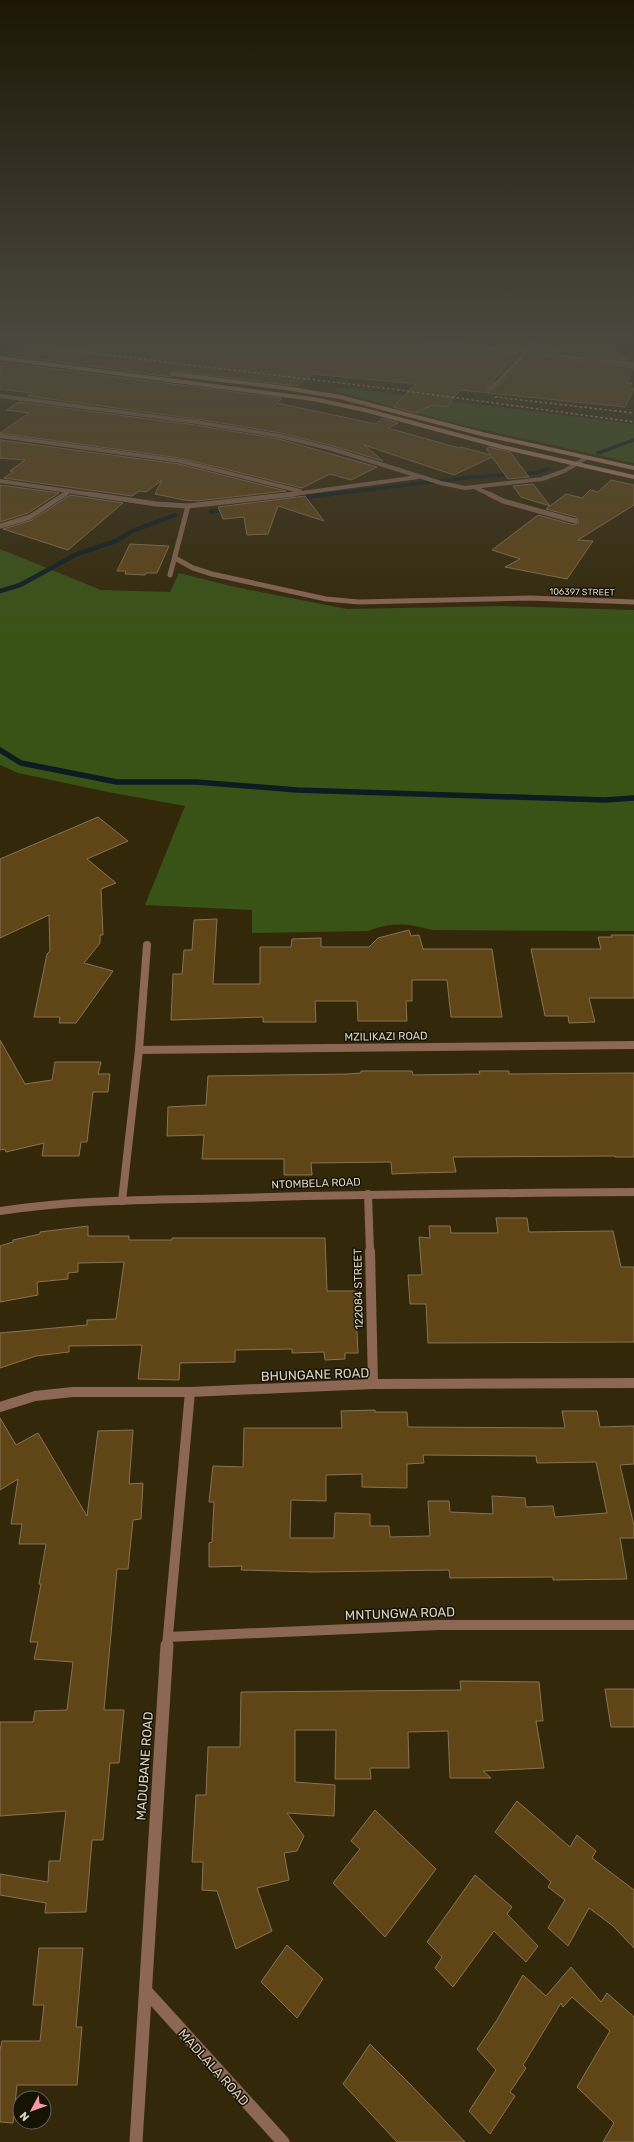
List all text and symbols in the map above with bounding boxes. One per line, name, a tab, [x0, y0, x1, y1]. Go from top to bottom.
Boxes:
street label: 106397 STREET	[549, 586, 615, 598]
street label: MZILIKAZI ROAD	[344, 1029, 428, 1044]
street label: NTOMBELA ROAD	[271, 1175, 361, 1192]
street label: 122084 STREET	[351, 1248, 366, 1330]
street label: BHUNGANE ROAD	[261, 1365, 369, 1384]
street label: MNTUNGWA ROAD	[345, 1604, 455, 1623]
street label: MADUBANE ROAD	[133, 1711, 156, 1821]
street label: MADLALA ROAD	[175, 2026, 252, 2109]
north arrow	[12, 2090, 52, 2130]
text: N	[17, 2109, 32, 2123]

